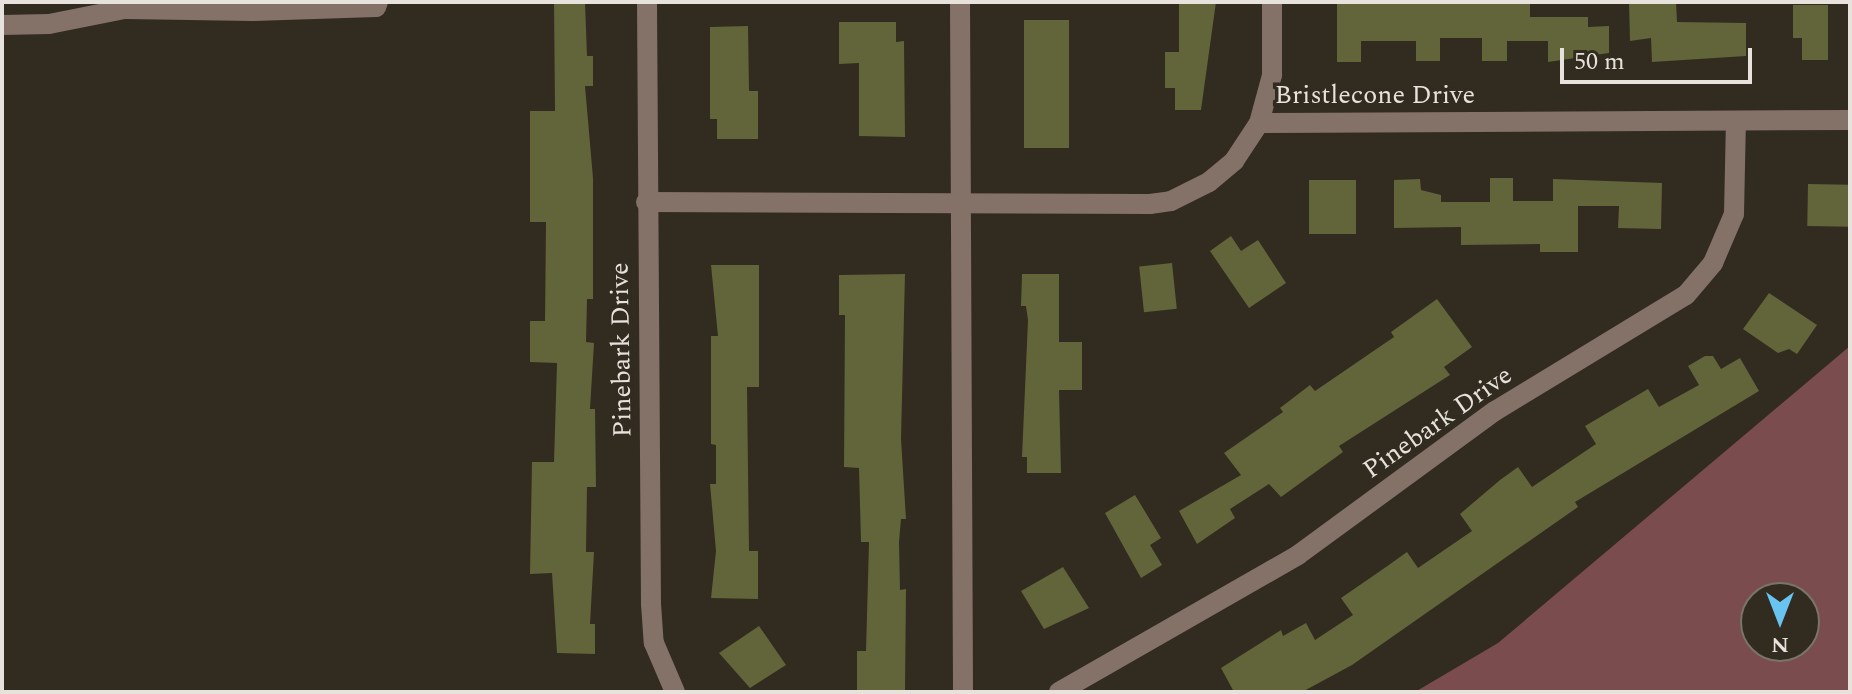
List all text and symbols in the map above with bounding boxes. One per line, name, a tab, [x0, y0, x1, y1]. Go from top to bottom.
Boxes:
scale bar	[1564, 32, 1756, 82]
text: 50 m	[1574, 44, 1625, 80]
street label: Bristlecone Drive	[1275, 80, 1475, 112]
street label: Pinebark Drive	[605, 262, 639, 438]
street label: Pinebark Drive	[1357, 360, 1519, 486]
north arrow	[1740, 582, 1820, 662]
text: N	[1771, 628, 1789, 661]

